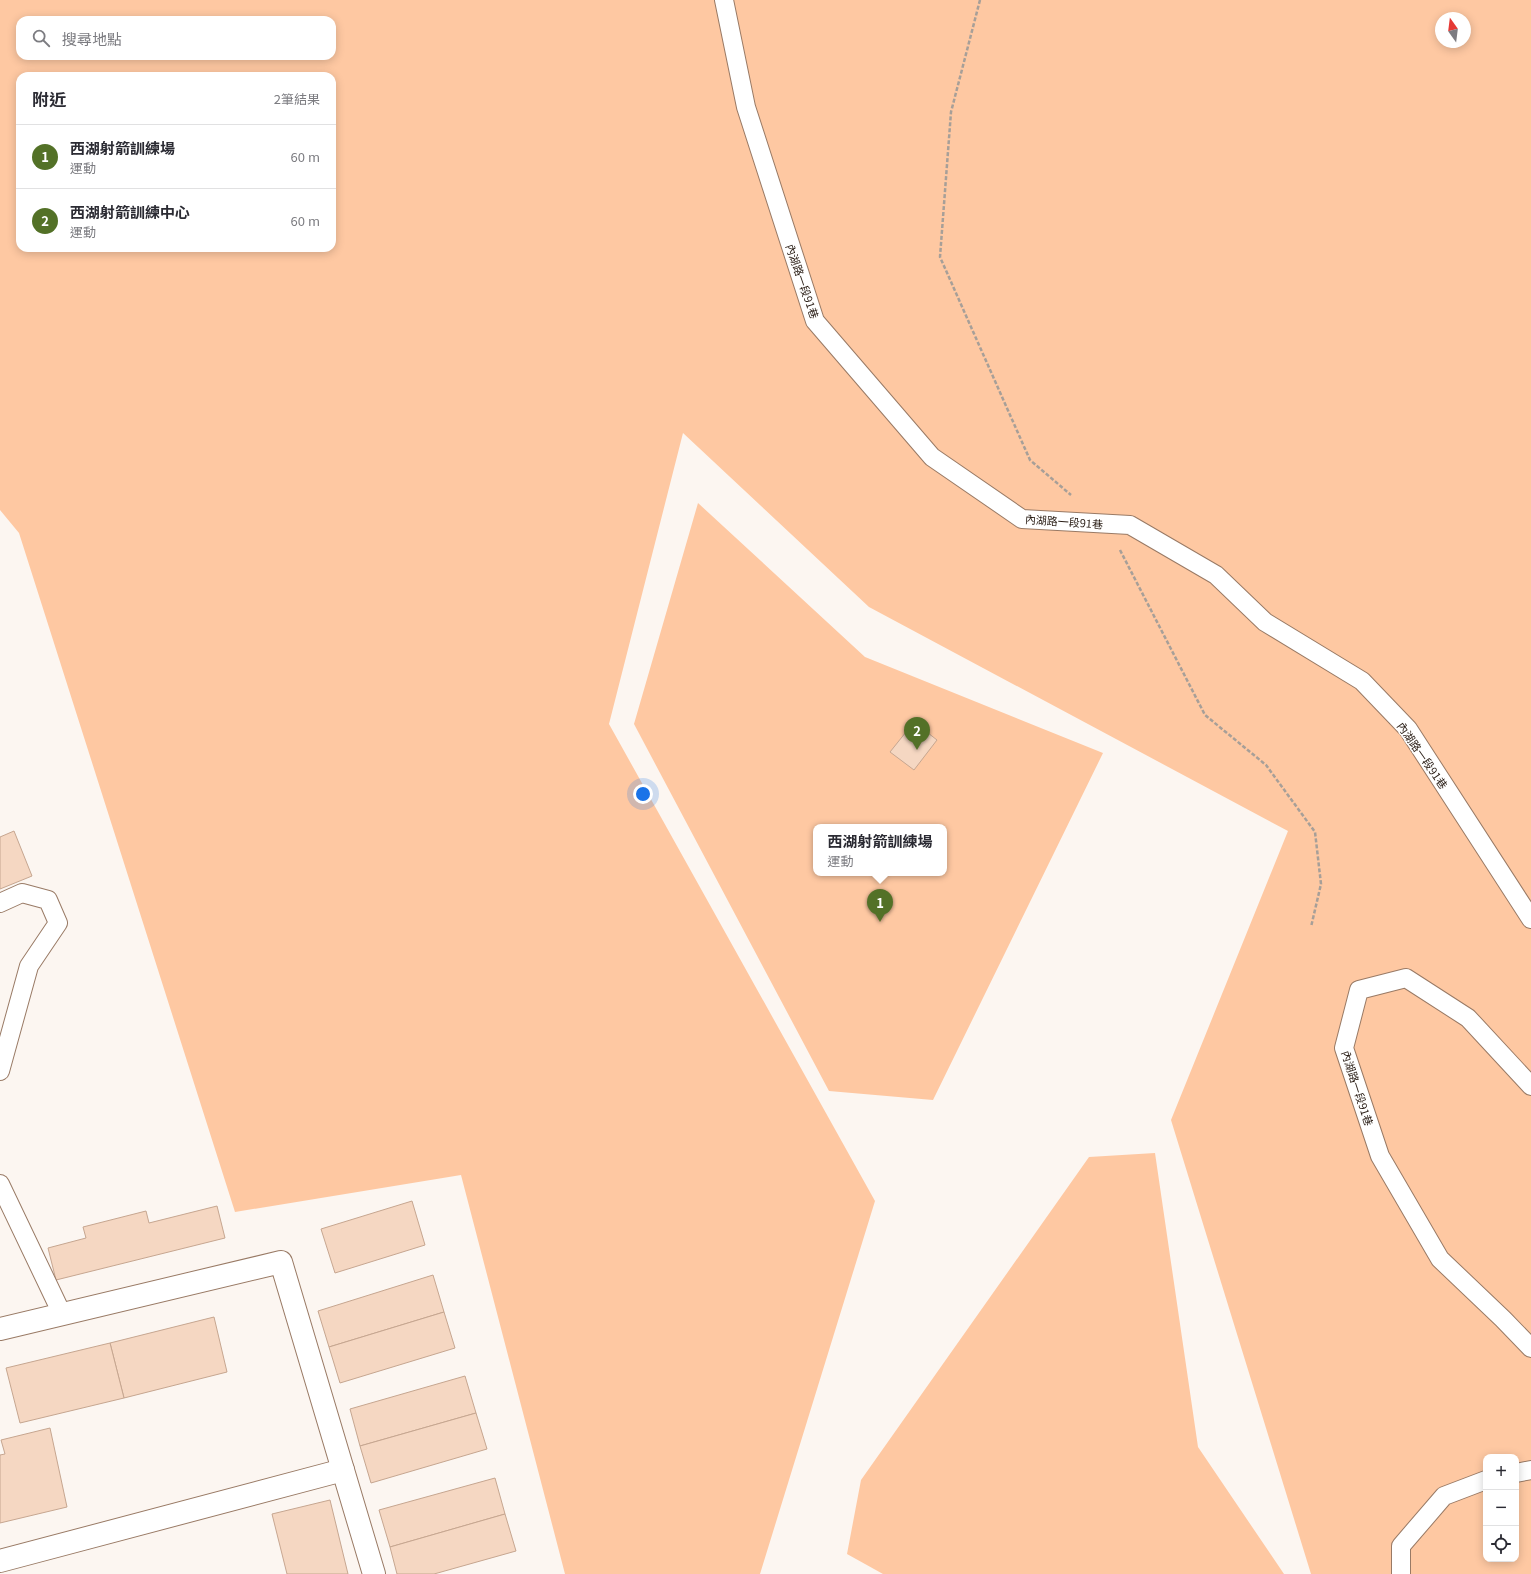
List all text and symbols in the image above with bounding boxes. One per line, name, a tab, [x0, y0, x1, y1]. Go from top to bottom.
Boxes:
north arrow	[1435, 12, 1471, 48]
search box	[16, 16, 336, 60]
icon: search	[30, 27, 52, 49]
text: 搜尋地點	[62, 28, 122, 49]
text: 附近	[32, 86, 66, 111]
text: 2筆結果	[274, 89, 320, 108]
text: 西湖射箭訓練場	[70, 137, 175, 158]
text: 1	[41, 147, 49, 166]
text: 60 m	[291, 147, 320, 166]
text: 運動	[70, 158, 96, 177]
text: 西湖射箭訓練中心	[70, 201, 190, 222]
text: 2	[41, 211, 49, 230]
text: 60 m	[291, 211, 320, 230]
text: 運動	[70, 222, 96, 241]
street label: 內湖路一段91巷	[783, 241, 823, 321]
street label: 內湖路一段91巷	[1024, 510, 1104, 532]
pin: 2	[904, 717, 930, 750]
street label: 內湖路一段91巷	[1394, 718, 1452, 792]
your location	[633, 784, 653, 804]
popup	[813, 824, 947, 876]
text: 西湖射箭訓練場	[827, 830, 933, 851]
text: 運動	[827, 851, 854, 870]
pin: 1	[867, 889, 893, 922]
street label: 內湖路一段91巷	[1338, 1048, 1378, 1128]
map controls	[1483, 1454, 1519, 1562]
button: +	[1483, 1454, 1519, 1490]
button: −	[1483, 1490, 1519, 1526]
button: locate	[1483, 1526, 1519, 1562]

